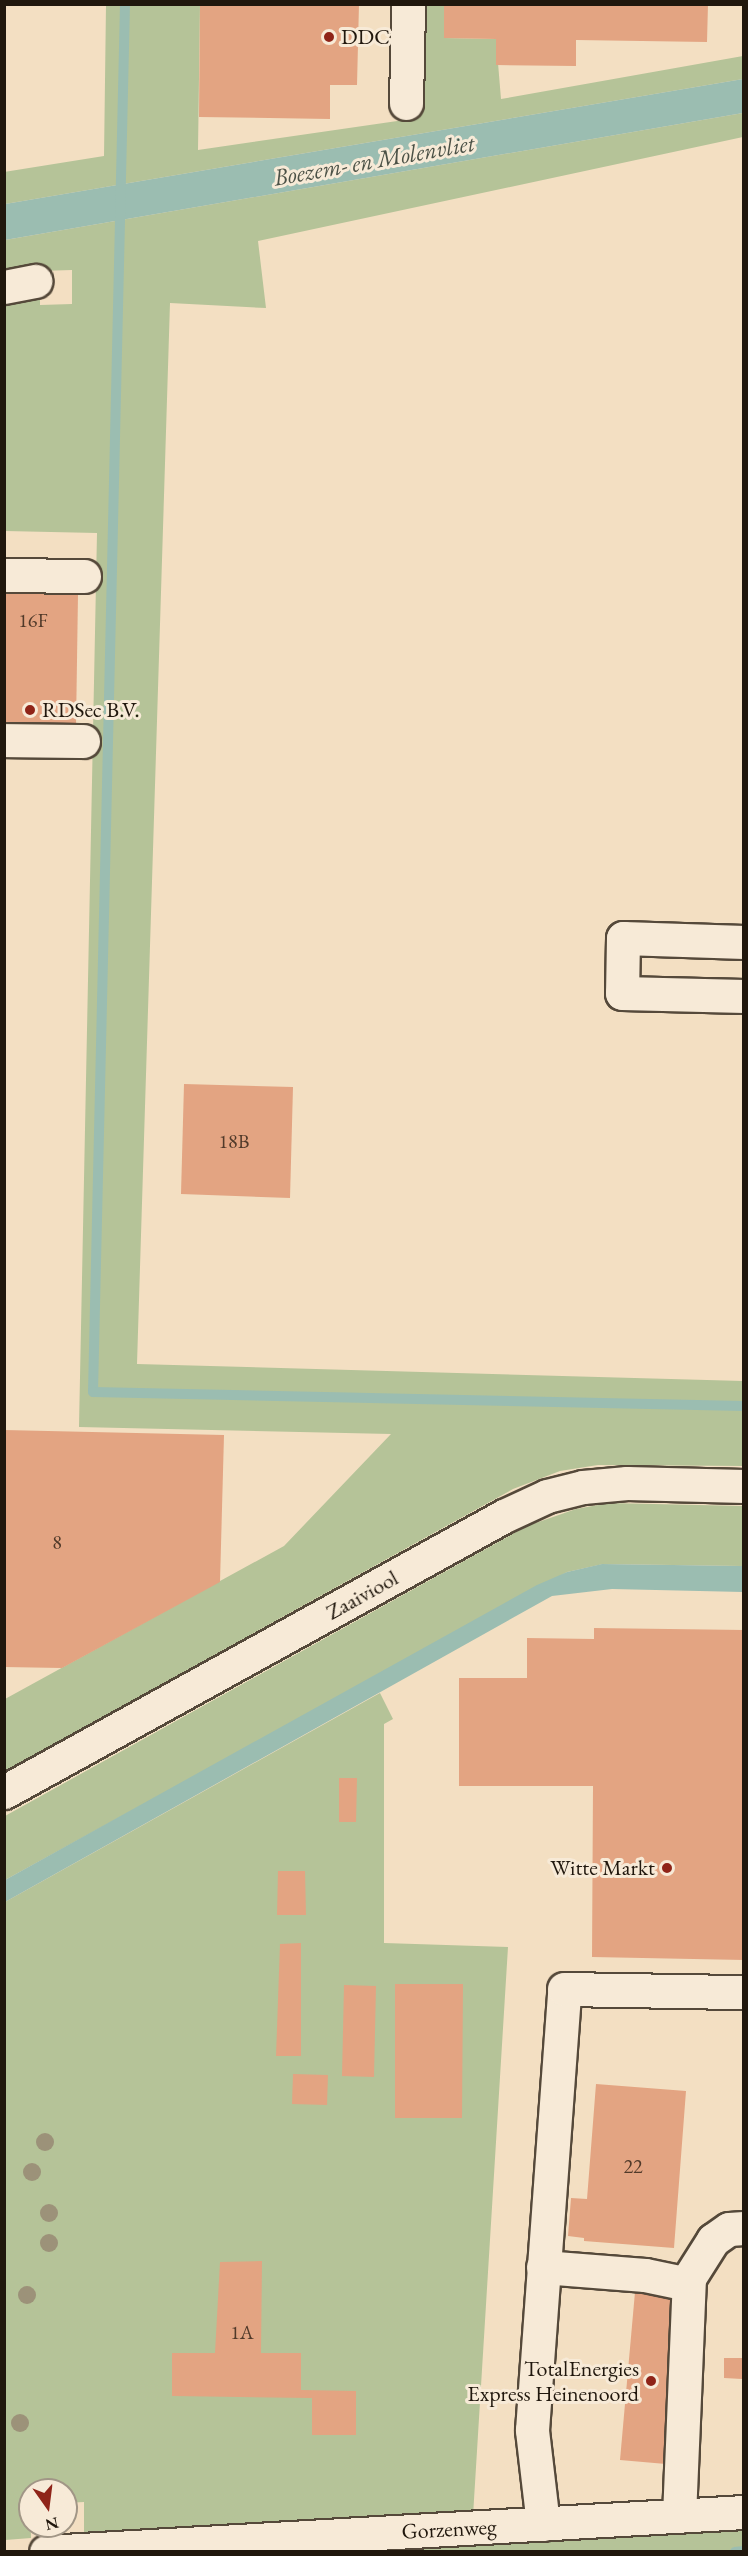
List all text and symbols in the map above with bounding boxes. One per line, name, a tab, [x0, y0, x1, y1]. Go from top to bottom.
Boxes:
place label: DDC	[341, 24, 390, 50]
marker: DDC	[322, 30, 336, 44]
water label: Boezem- en Molenvliet	[271, 128, 477, 192]
house number: 16F	[18, 608, 48, 632]
place label: RDSec B.V.	[42, 697, 140, 723]
marker: RDSec B.V.	[23, 703, 37, 717]
house number: 18B	[219, 1129, 249, 1153]
house number: 8	[52, 1530, 62, 1554]
street label: Zaaiviool	[322, 1565, 402, 1625]
place label: Witte Markt	[550, 1855, 655, 1881]
marker: Witte Markt	[660, 1861, 674, 1875]
house number: 22	[623, 2154, 643, 2178]
house number: 1A	[230, 2320, 254, 2344]
place label: TotalEnergies Express Heinenoord	[467, 2355, 639, 2406]
marker: TotalEnergies Express Heinenoord	[644, 2374, 658, 2388]
north arrow	[18, 2478, 78, 2538]
text: N	[43, 2512, 61, 2536]
street label: Gorzenweg	[401, 2513, 497, 2545]

